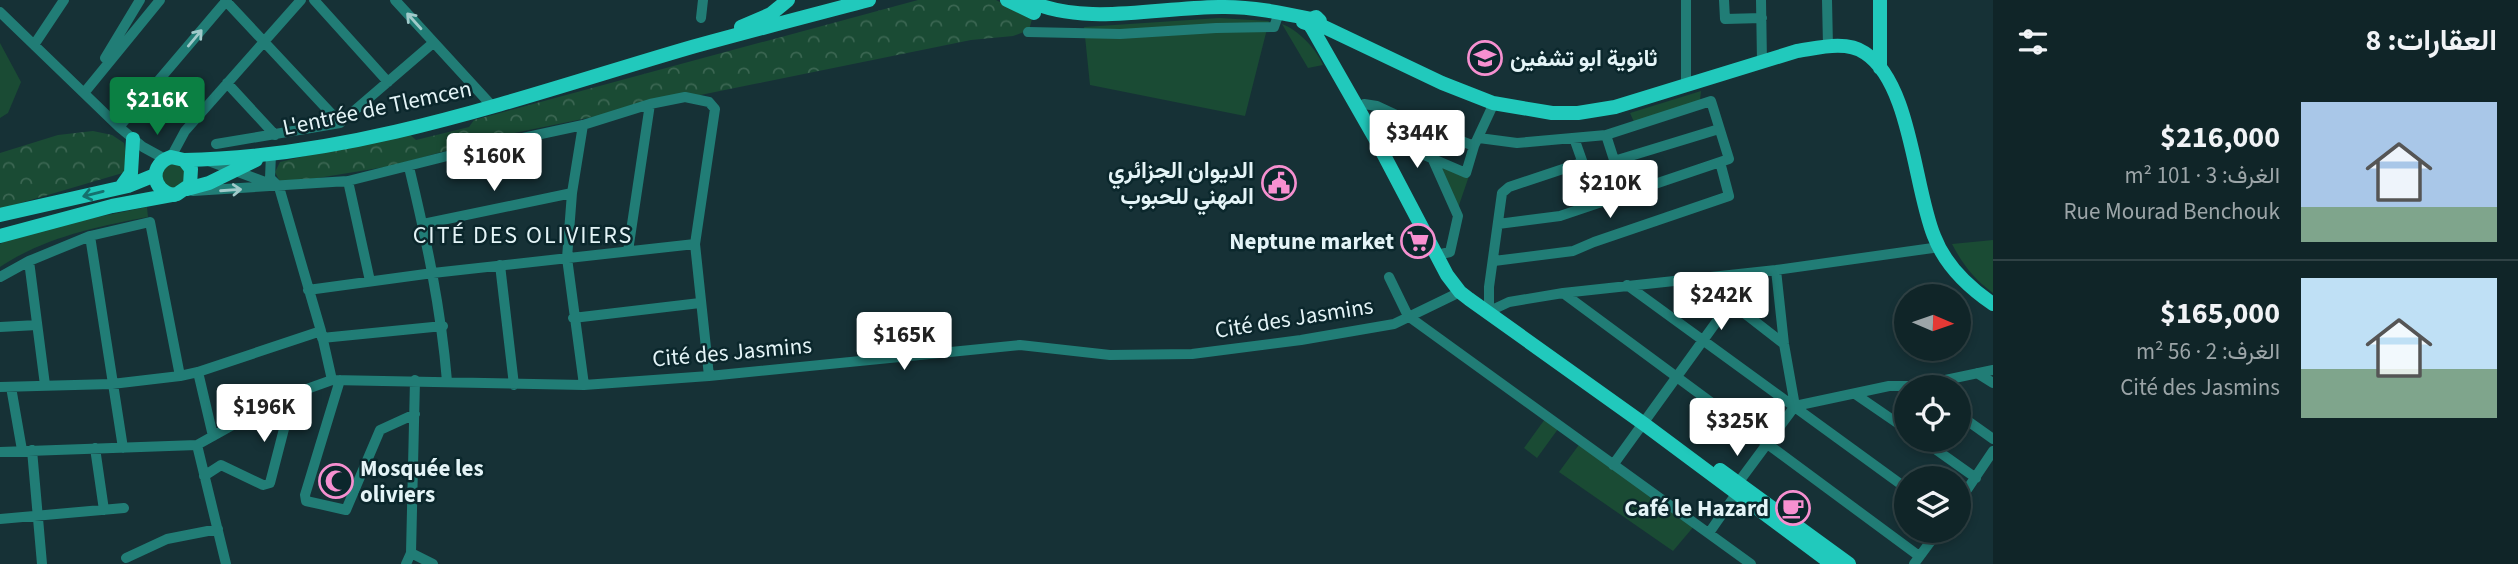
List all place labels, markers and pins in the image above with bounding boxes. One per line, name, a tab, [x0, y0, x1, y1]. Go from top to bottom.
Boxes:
school or university icon: ثانوية ابو تشفين	[1466, 39, 1504, 77]
place label: ثانوية ابو تشفين	[1510, 42, 1658, 75]
pin: $216K	[108, 78, 206, 137]
pin: $344K	[1368, 110, 1466, 170]
pin: $160K	[445, 134, 543, 193]
place label: الديوان الجزائري المهني للحبوب	[1108, 154, 1254, 216]
pin: $210K	[1561, 160, 1659, 220]
public building icon: الديوان الجزائري المهني للحبوب	[1260, 164, 1298, 202]
supermarket icon: Neptune market	[1399, 222, 1437, 260]
place label: Neptune market	[1229, 225, 1394, 258]
pin: $242K	[1672, 272, 1770, 332]
pin: $165K	[855, 312, 953, 372]
pin: $196K	[215, 384, 313, 444]
pin: $325K	[1688, 398, 1786, 458]
place label: Mosquée les oliviers	[360, 452, 484, 511]
mosque icon: Mosquée les oliviers	[317, 462, 355, 500]
cafe icon: Café le Hazard	[1774, 489, 1812, 527]
place label: Café le Hazard	[1624, 492, 1769, 525]

